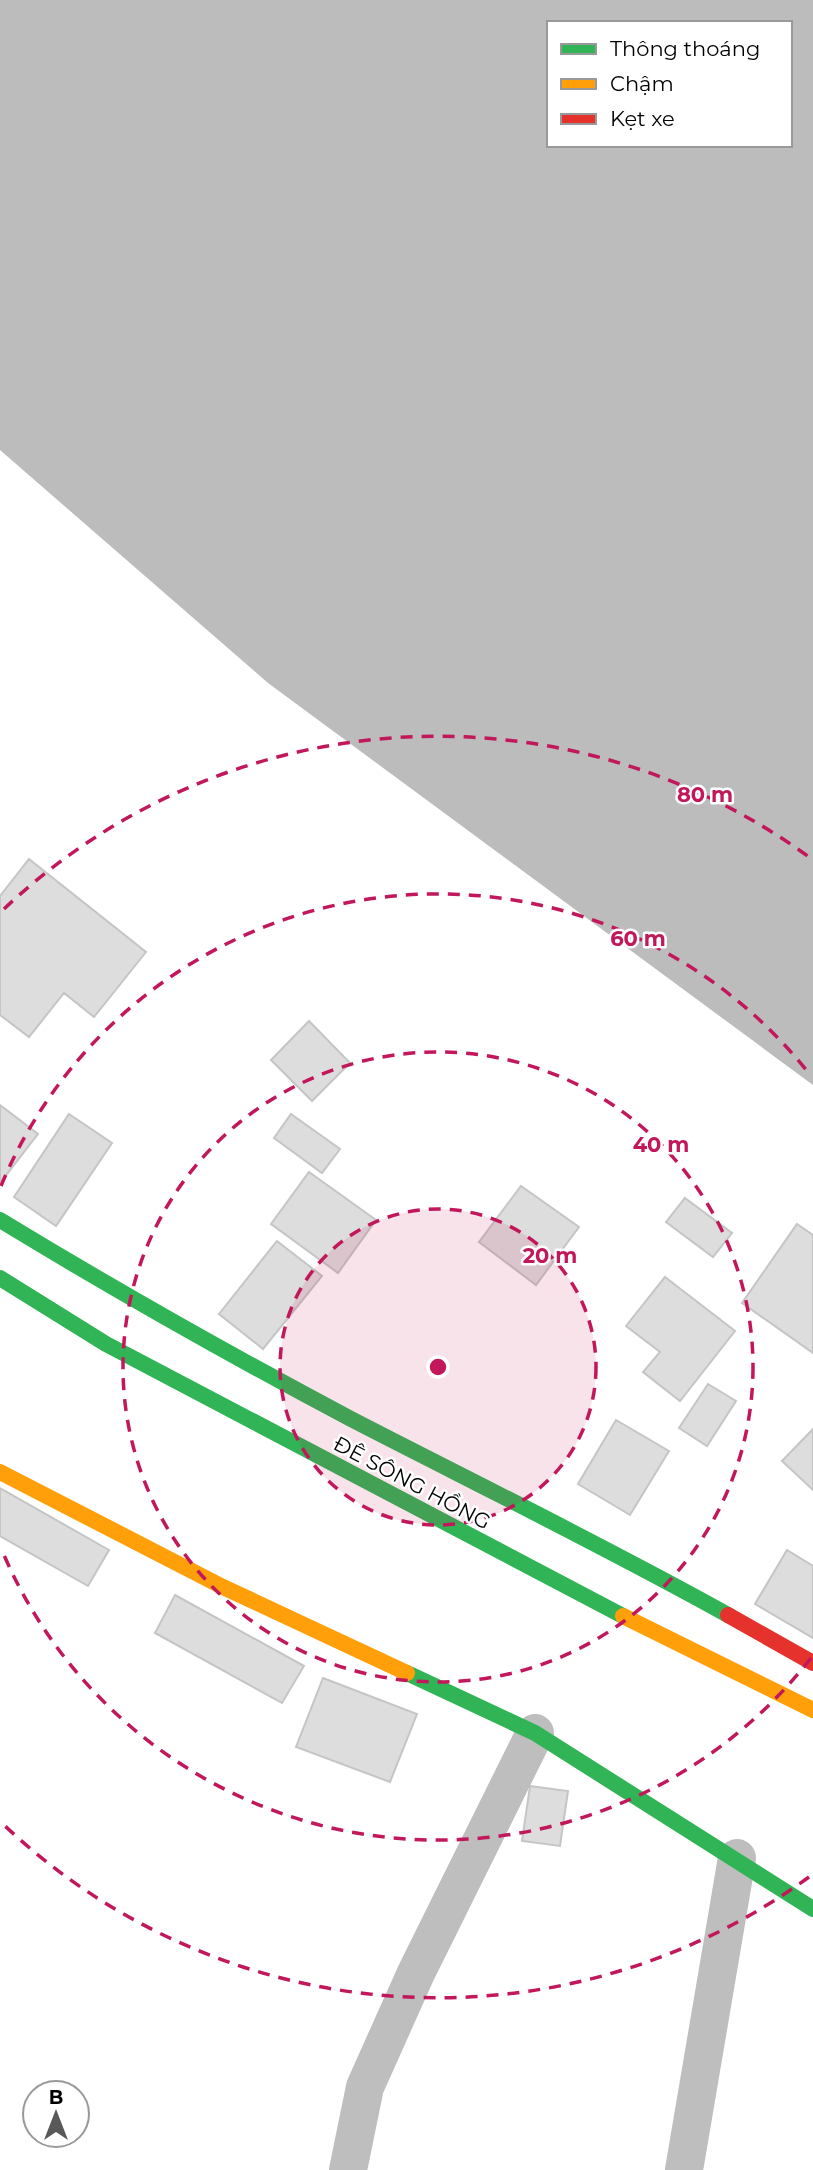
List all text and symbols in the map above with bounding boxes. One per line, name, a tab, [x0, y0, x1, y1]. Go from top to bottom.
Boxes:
legend	[547, 21, 792, 147]
text: Thông thoáng	[610, 36, 760, 61]
text: Chậm	[610, 71, 674, 96]
text: Kẹt xe	[610, 106, 675, 131]
text: 80 m	[677, 782, 733, 807]
text: 60 m	[610, 926, 666, 951]
text: 40 m	[633, 1132, 689, 1157]
text: 20 m	[523, 1243, 577, 1268]
centre of rings	[426, 1355, 450, 1379]
street label: ĐÊ SÔNG HỒNG	[329, 1431, 495, 1535]
north arrow	[21, 2079, 91, 2149]
text: B	[49, 2086, 63, 2109]

